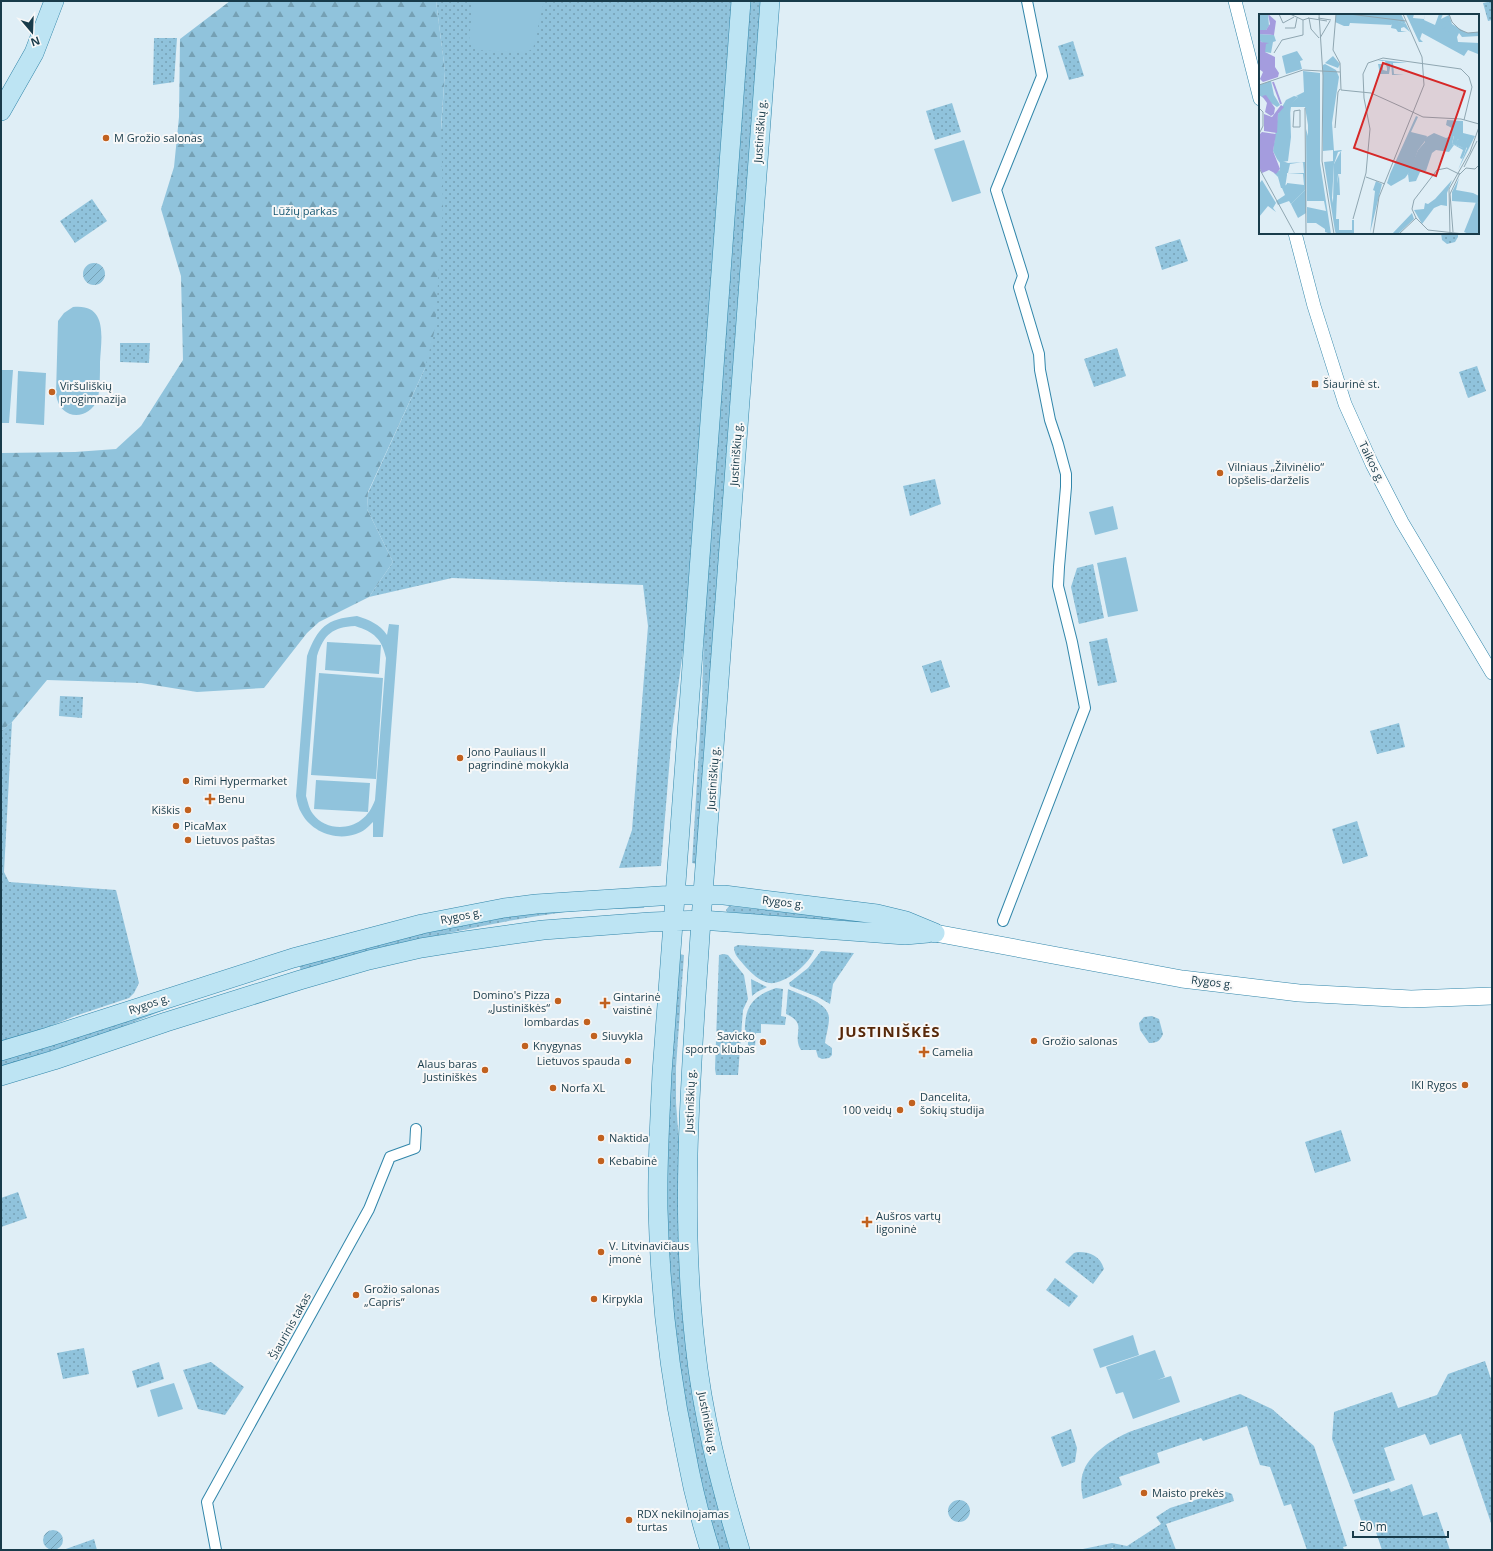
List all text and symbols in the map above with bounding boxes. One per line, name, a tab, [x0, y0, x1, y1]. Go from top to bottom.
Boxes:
north arrow	[12, 12, 52, 52]
inset map	[1259, 14, 1479, 234]
text: N	[29, 33, 42, 50]
street label: Justiniškių g.	[750, 99, 769, 164]
place label: M Grožio salonas	[114, 130, 202, 145]
marker: M Grožio salonas	[101, 133, 111, 143]
park label: Lūžių parkas	[273, 203, 337, 218]
place label: Šiaurinė st.	[1323, 376, 1380, 391]
place label: Viršuliškių progimnazija	[60, 378, 126, 406]
marker: Šiaurinė st.	[1310, 379, 1320, 389]
marker: Viršuliškių progimnazija	[47, 387, 57, 397]
street label: Justiniškių g.	[726, 422, 745, 487]
street label: Taikos g.	[1356, 439, 1389, 485]
place label: Vilniaus „Žilvinėlio“ lopšelis-darželis	[1228, 459, 1324, 487]
marker: Vilniaus „Žilvinėlio“ lopšelis-darželis	[1215, 468, 1225, 478]
place label: Jono Pauliaus II pagrindinė mokykla	[467, 744, 569, 772]
street label: Justiniškių g.	[703, 746, 722, 811]
marker: Jono Pauliaus II pagrindinė mokykla	[455, 753, 465, 763]
place label: Rimi Hypermarket	[194, 773, 287, 788]
marker: Rimi Hypermarket	[181, 776, 191, 786]
place label: Benu	[218, 791, 245, 806]
marker: Benu	[205, 794, 215, 804]
place label: Kiškis	[151, 802, 180, 817]
marker: Kiškis	[183, 805, 193, 815]
place label: PicaMax	[184, 818, 227, 833]
marker: PicaMax	[171, 821, 181, 831]
place label: Lietuvos paštas	[196, 832, 275, 847]
marker: Lietuvos paštas	[183, 835, 193, 845]
street label: Rygos g.	[761, 892, 805, 912]
street label: Rygos g.	[439, 904, 483, 927]
street label: Rygos g.	[1190, 972, 1234, 992]
place label: Domino's Pizza „Justiniškės“	[473, 987, 550, 1015]
place label: Gintarinė vaistinė	[613, 989, 661, 1017]
street label: Rygos g.	[127, 990, 171, 1017]
marker: Domino's Pizza „Justiniškės“	[553, 996, 563, 1006]
marker: Gintarinė vaistinė	[600, 998, 610, 1008]
place label: lombardas	[524, 1014, 579, 1029]
marker: lombardas	[582, 1017, 592, 1027]
district label: JUSTINIŠKĖS	[837, 1021, 941, 1041]
place label: Siuvykla	[602, 1028, 643, 1043]
place label: Savicko sporto klubas	[685, 1028, 755, 1056]
marker: Siuvykla	[589, 1031, 599, 1041]
place label: Grožio salonas	[1042, 1033, 1117, 1048]
marker: Grožio salonas	[1029, 1036, 1039, 1046]
marker: Savicko sporto klubas	[758, 1037, 768, 1047]
place label: Knygynas	[533, 1038, 582, 1053]
marker: Knygynas	[520, 1041, 530, 1051]
place label: Camelia	[932, 1044, 973, 1059]
marker: Camelia	[919, 1047, 929, 1057]
place label: Lietuvos spauda	[537, 1053, 620, 1068]
place label: Alaus baras Justiniškės	[418, 1056, 477, 1084]
marker: Lietuvos spauda	[623, 1056, 633, 1066]
marker: Alaus baras Justiniškės	[480, 1065, 490, 1075]
street label: Justiniškių g.	[681, 1069, 698, 1134]
place label: IKI Rygos	[1411, 1077, 1457, 1092]
place label: Norfa XL	[561, 1080, 605, 1095]
marker: IKI Rygos	[1460, 1080, 1470, 1090]
marker: Norfa XL	[548, 1083, 558, 1093]
place label: Dancelita, šokių studija	[920, 1089, 984, 1117]
marker: Dancelita, šokių studija	[907, 1098, 917, 1108]
place label: 100 veidų	[842, 1102, 892, 1117]
marker: 100 veidų	[895, 1105, 905, 1115]
place label: Naktida	[609, 1130, 649, 1145]
marker: Naktida	[596, 1133, 606, 1143]
place label: Kebabinė	[609, 1153, 657, 1168]
marker: Kebabinė	[596, 1156, 606, 1166]
place label: Aušros vartų ligoninė	[876, 1208, 941, 1236]
marker: Aušros vartų ligoninė	[861, 1216, 873, 1228]
place label: V. Litvinavičiaus įmonė	[609, 1238, 689, 1266]
marker: V. Litvinavičiaus įmonė	[596, 1247, 606, 1257]
place label: Grožio salonas „Capris“	[364, 1281, 439, 1309]
street label: Šiaurinis takas	[265, 1290, 314, 1362]
marker: Grožio salonas „Capris“	[351, 1290, 361, 1300]
place label: Kirpykla	[602, 1291, 643, 1306]
marker: Kirpykla	[589, 1294, 599, 1304]
street label: Justiniškių g.	[695, 1389, 722, 1456]
place label: Maisto prekės	[1152, 1485, 1224, 1500]
marker: Maisto prekės	[1139, 1488, 1149, 1498]
place label: RDX nekilnojamas turtas	[637, 1506, 729, 1534]
scale bar	[1353, 1513, 1448, 1539]
marker: RDX nekilnojamas turtas	[624, 1515, 634, 1525]
text: 50 m	[1359, 1518, 1387, 1535]

